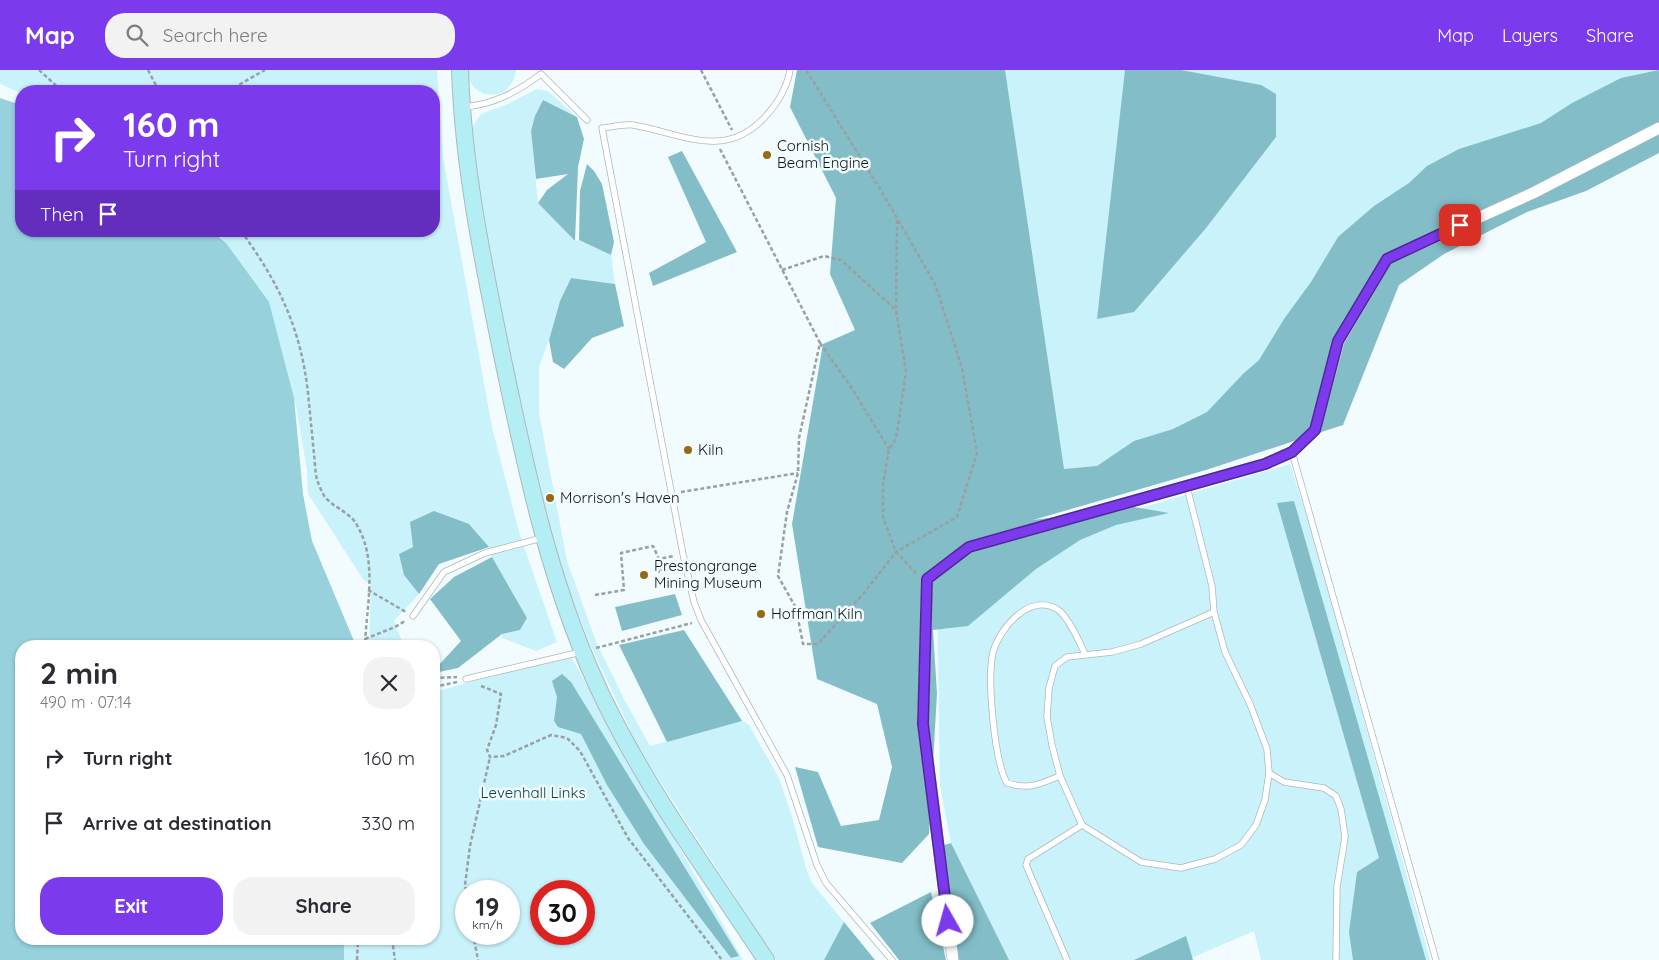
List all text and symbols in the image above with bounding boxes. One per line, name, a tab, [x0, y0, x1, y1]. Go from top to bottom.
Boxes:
search box	[105, 13, 455, 58]
text: Map	[25, 20, 75, 50]
icon: search	[123, 21, 151, 49]
text: Search here	[163, 23, 268, 47]
text: Map	[1437, 24, 1474, 47]
text: Layers	[1502, 24, 1558, 47]
text: Share	[1586, 24, 1634, 47]
text: 160 m	[123, 102, 220, 146]
icon: right	[40, 105, 105, 170]
place label: Cornish Beam Engine	[777, 136, 869, 172]
text: Turn right	[123, 145, 220, 173]
marker: Cornish Beam Engine	[761, 149, 773, 161]
icon: arrive	[94, 200, 122, 228]
text: Then	[40, 202, 84, 226]
pin	[1439, 204, 1481, 246]
icon: arrive	[1446, 211, 1474, 239]
place label: Kiln	[698, 440, 723, 459]
marker: Kiln	[682, 444, 694, 456]
place label: Morrison's Haven	[560, 488, 680, 507]
marker: Morrison's Haven	[544, 492, 556, 504]
place label: Prestongrange Mining Museum	[654, 556, 762, 592]
marker: Prestongrange Mining Museum	[638, 569, 650, 581]
place label: Hoffman Kiln	[771, 604, 863, 623]
marker: Hoffman Kiln	[755, 608, 767, 620]
text: 2 min	[40, 654, 118, 692]
button: close	[363, 657, 415, 709]
text: 490 m · 07:14	[40, 692, 131, 712]
icon: right	[40, 744, 68, 772]
text: Turn right	[83, 746, 172, 770]
text: 160 m	[364, 746, 415, 770]
park label: Levenhall Links	[481, 783, 585, 802]
icon: arrive	[40, 809, 68, 837]
text: Arrive at destination	[83, 811, 272, 835]
text: 330 m	[361, 811, 415, 835]
button: Exit	[40, 877, 223, 935]
button: Share	[233, 877, 415, 935]
speed limit sign: 30	[530, 880, 595, 945]
text: 19	[476, 891, 499, 922]
position arrow	[921, 894, 973, 946]
text: km/h	[472, 917, 503, 932]

